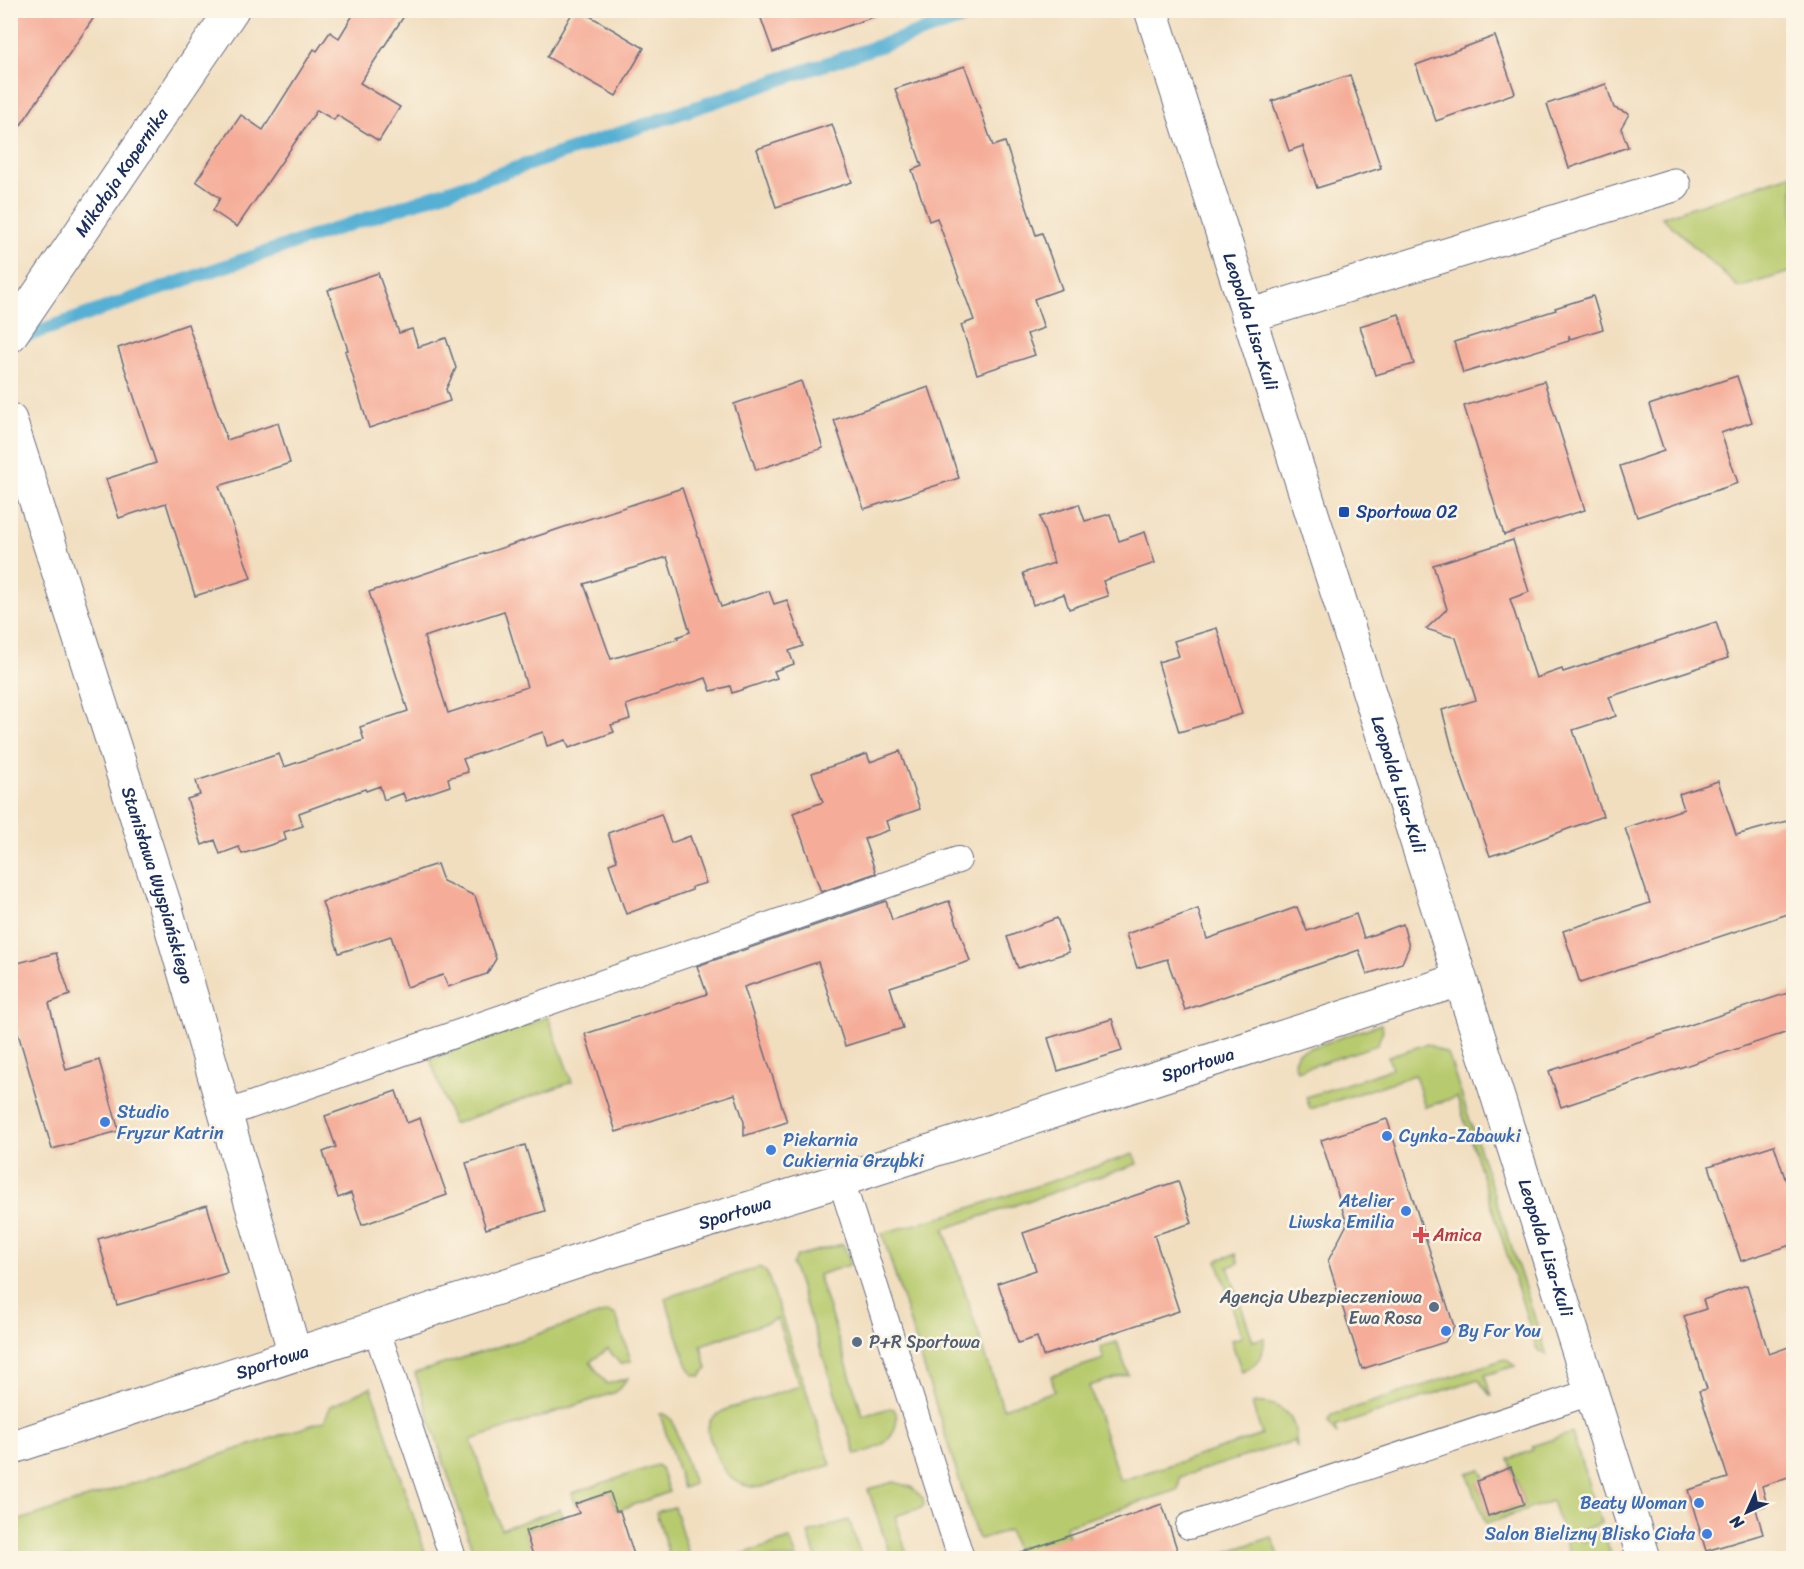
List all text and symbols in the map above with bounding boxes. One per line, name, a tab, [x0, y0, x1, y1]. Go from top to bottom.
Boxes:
street label: Mikołaja Kopernika	[66, 100, 178, 244]
street label: Leopolda Lisa-Kuli	[1214, 248, 1288, 396]
place label: Sportowa 02	[1356, 496, 1458, 528]
marker: Sportowa 02	[1337, 505, 1351, 519]
street label: Leopolda Lisa-Kuli	[1361, 711, 1436, 858]
street label: Stanisława Wyspiańskiego	[112, 782, 203, 988]
street label: Sportowa	[1157, 1038, 1238, 1091]
place label: Studio Fryzur Katrin	[117, 1096, 224, 1149]
marker: Studio Fryzur Katrin	[98, 1115, 112, 1129]
place label: Cynka-Zabawki	[1399, 1120, 1522, 1152]
place label: Piekarnia Cukiernia Grzybki	[783, 1124, 925, 1177]
marker: Cynka-Zabawki	[1380, 1129, 1394, 1143]
marker: Piekarnia Cukiernia Grzybki	[764, 1143, 778, 1157]
street label: Leopolda Lisa-Kuli	[1509, 1175, 1583, 1322]
place label: Atelier Liwska Emilia	[1289, 1185, 1396, 1238]
street label: Sportowa	[694, 1186, 775, 1239]
marker: Atelier Liwska Emilia	[1399, 1204, 1413, 1218]
place label: Amica	[1432, 1219, 1483, 1251]
marker: Amica	[1414, 1228, 1428, 1242]
place label: Agencja Ubezpieczeniowa Ewa Rosa	[1219, 1281, 1422, 1334]
marker: Agencja Ubezpieczeniowa Ewa Rosa	[1427, 1300, 1441, 1314]
place label: By For You	[1458, 1315, 1541, 1347]
marker: By For You	[1439, 1324, 1453, 1338]
place label: P+R Sportowa	[869, 1326, 980, 1358]
street label: Sportowa	[231, 1335, 313, 1389]
marker: P+R Sportowa	[850, 1335, 864, 1349]
north arrow	[1717, 1482, 1777, 1542]
place label: Beaty Woman	[1580, 1487, 1687, 1519]
marker: Beaty Woman	[1692, 1496, 1706, 1510]
text: N	[1722, 1507, 1752, 1537]
place label: Salon Bielizny Blisko Ciała	[1485, 1518, 1696, 1550]
marker: Salon Bielizny Blisko Ciała	[1700, 1527, 1714, 1541]

